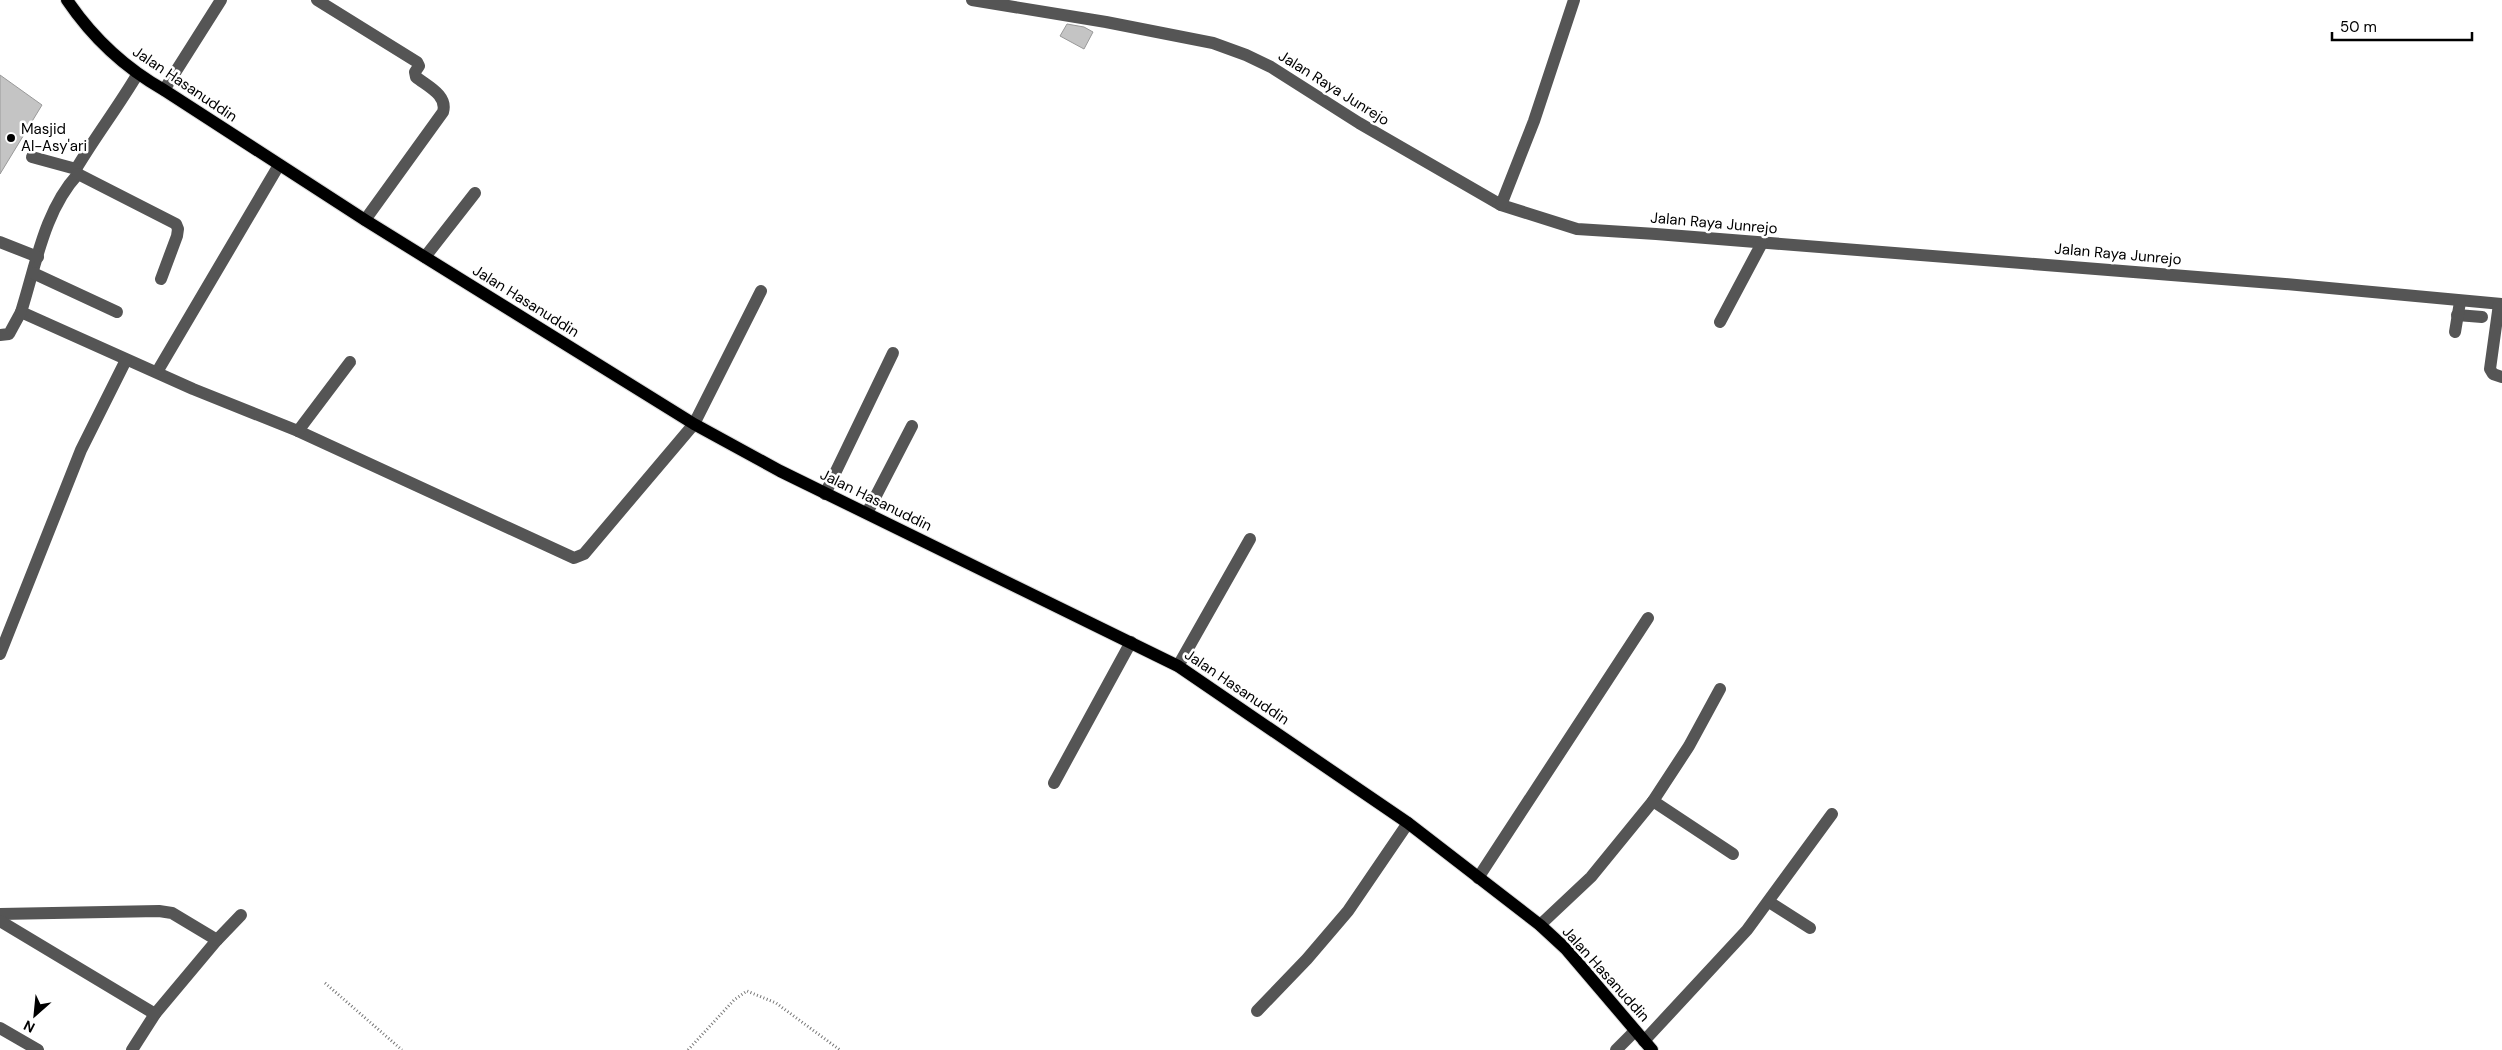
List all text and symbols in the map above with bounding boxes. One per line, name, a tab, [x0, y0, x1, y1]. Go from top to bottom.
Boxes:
scale bar	[2332, 10, 2472, 42]
text: 50 m	[2340, 17, 2377, 37]
street label: Jalan Hasanuddin	[129, 42, 241, 126]
street label: Jalan Raya Junrejo	[1275, 46, 1393, 130]
place label: Masjid Al-Asy'ari	[21, 119, 87, 156]
marker: Masjid Al-Asy'ari	[5, 132, 17, 144]
street label: Jalan Raya Junrejo	[1650, 207, 1778, 239]
street label: Jalan Raya Junrejo	[2054, 238, 2182, 270]
street label: Jalan Hasanuddin	[469, 260, 583, 342]
street label: Jalan Hasanuddin	[817, 464, 935, 536]
street label: Jalan Hasanuddin	[1181, 645, 1293, 729]
street label: Jalan Hasanuddin	[1558, 922, 1654, 1026]
north arrow	[10, 990, 60, 1040]
text: N	[20, 1016, 38, 1037]

